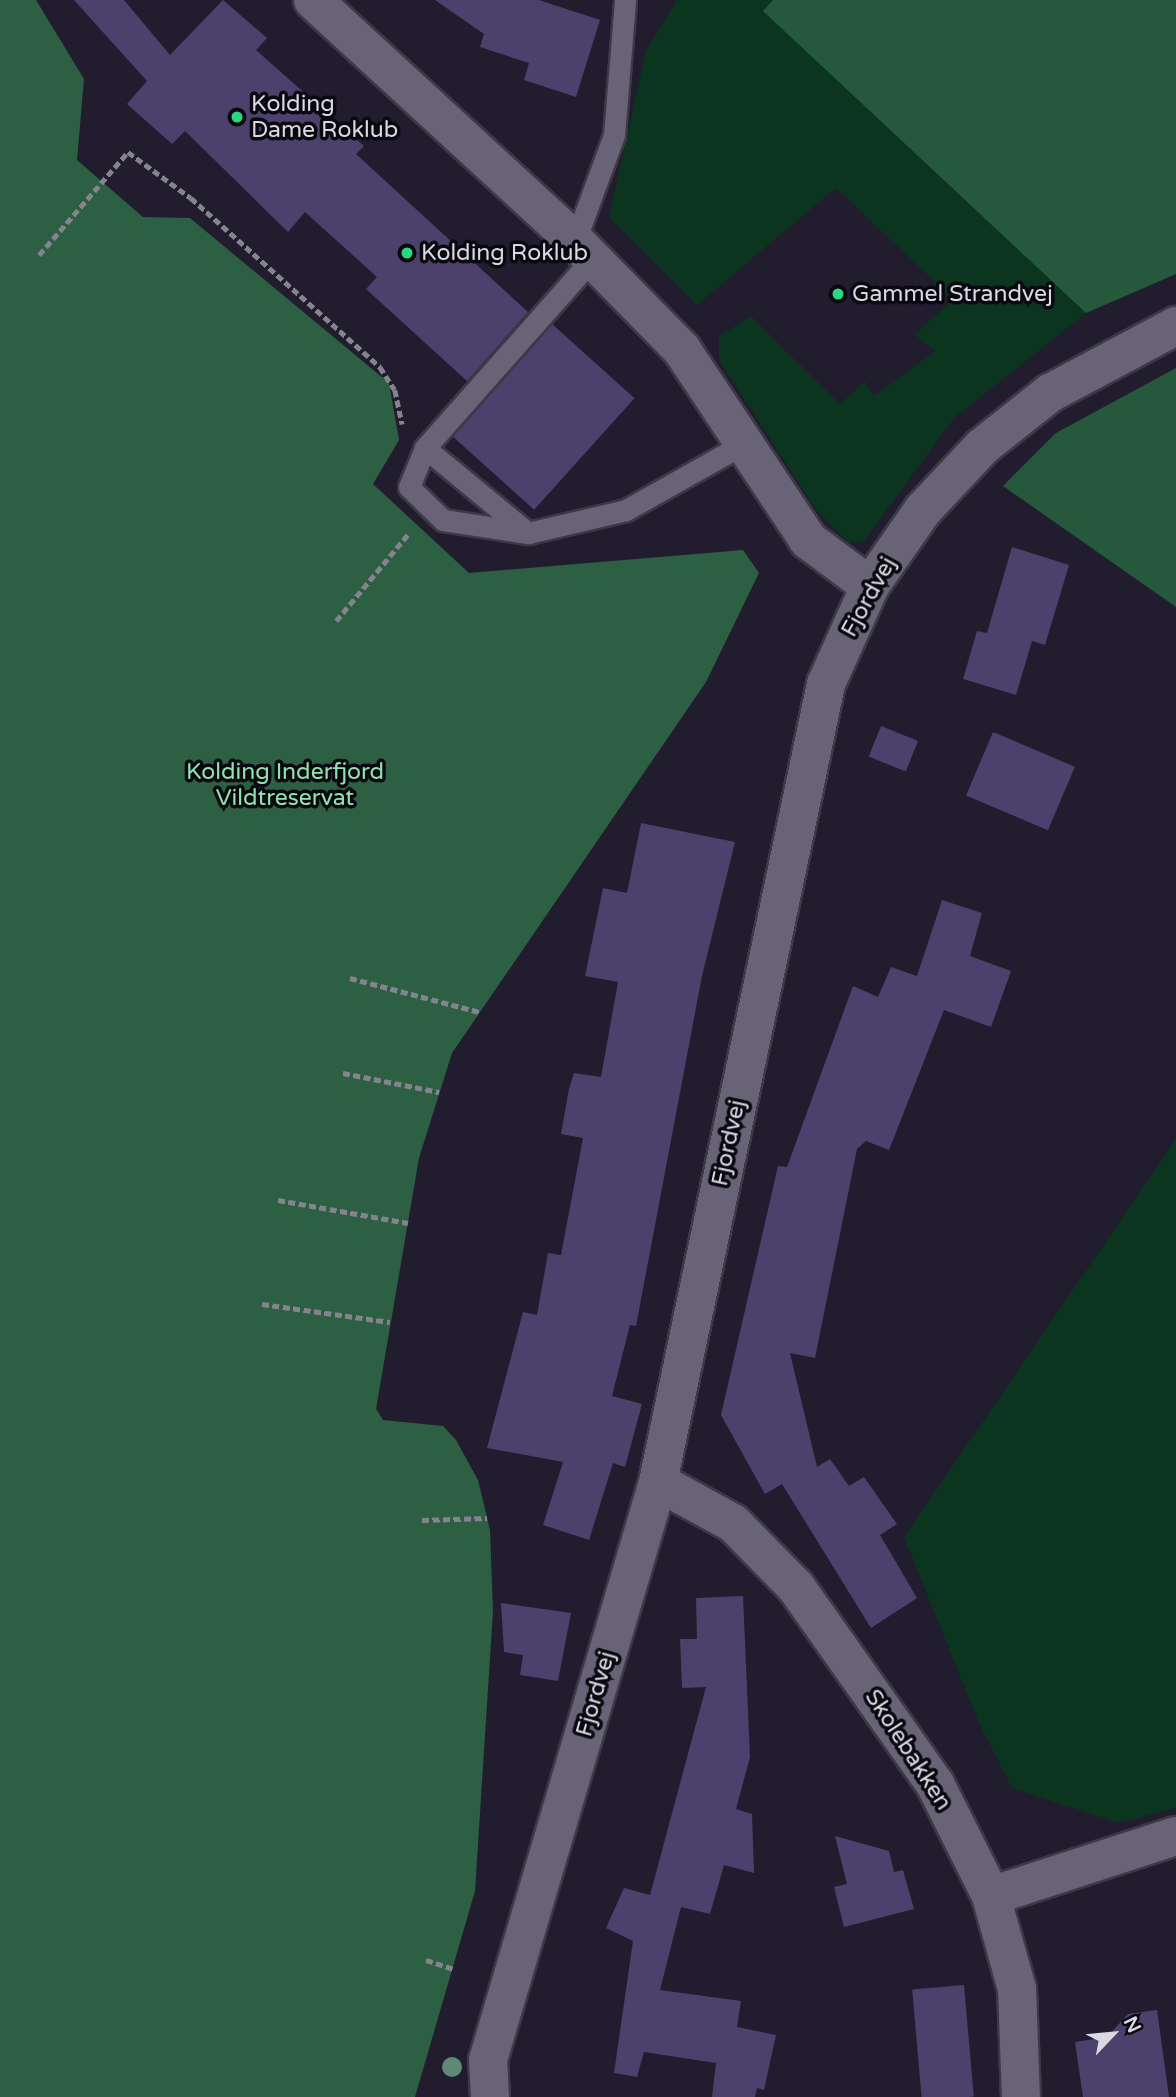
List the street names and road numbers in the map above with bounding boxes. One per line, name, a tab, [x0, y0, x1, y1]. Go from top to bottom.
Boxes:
street label: Fjordvej	[836, 552, 902, 642]
street label: Fjordvej	[706, 1097, 752, 1189]
street label: Fjordvej	[571, 1648, 621, 1740]
street label: Skolebakken	[859, 1684, 957, 1816]

